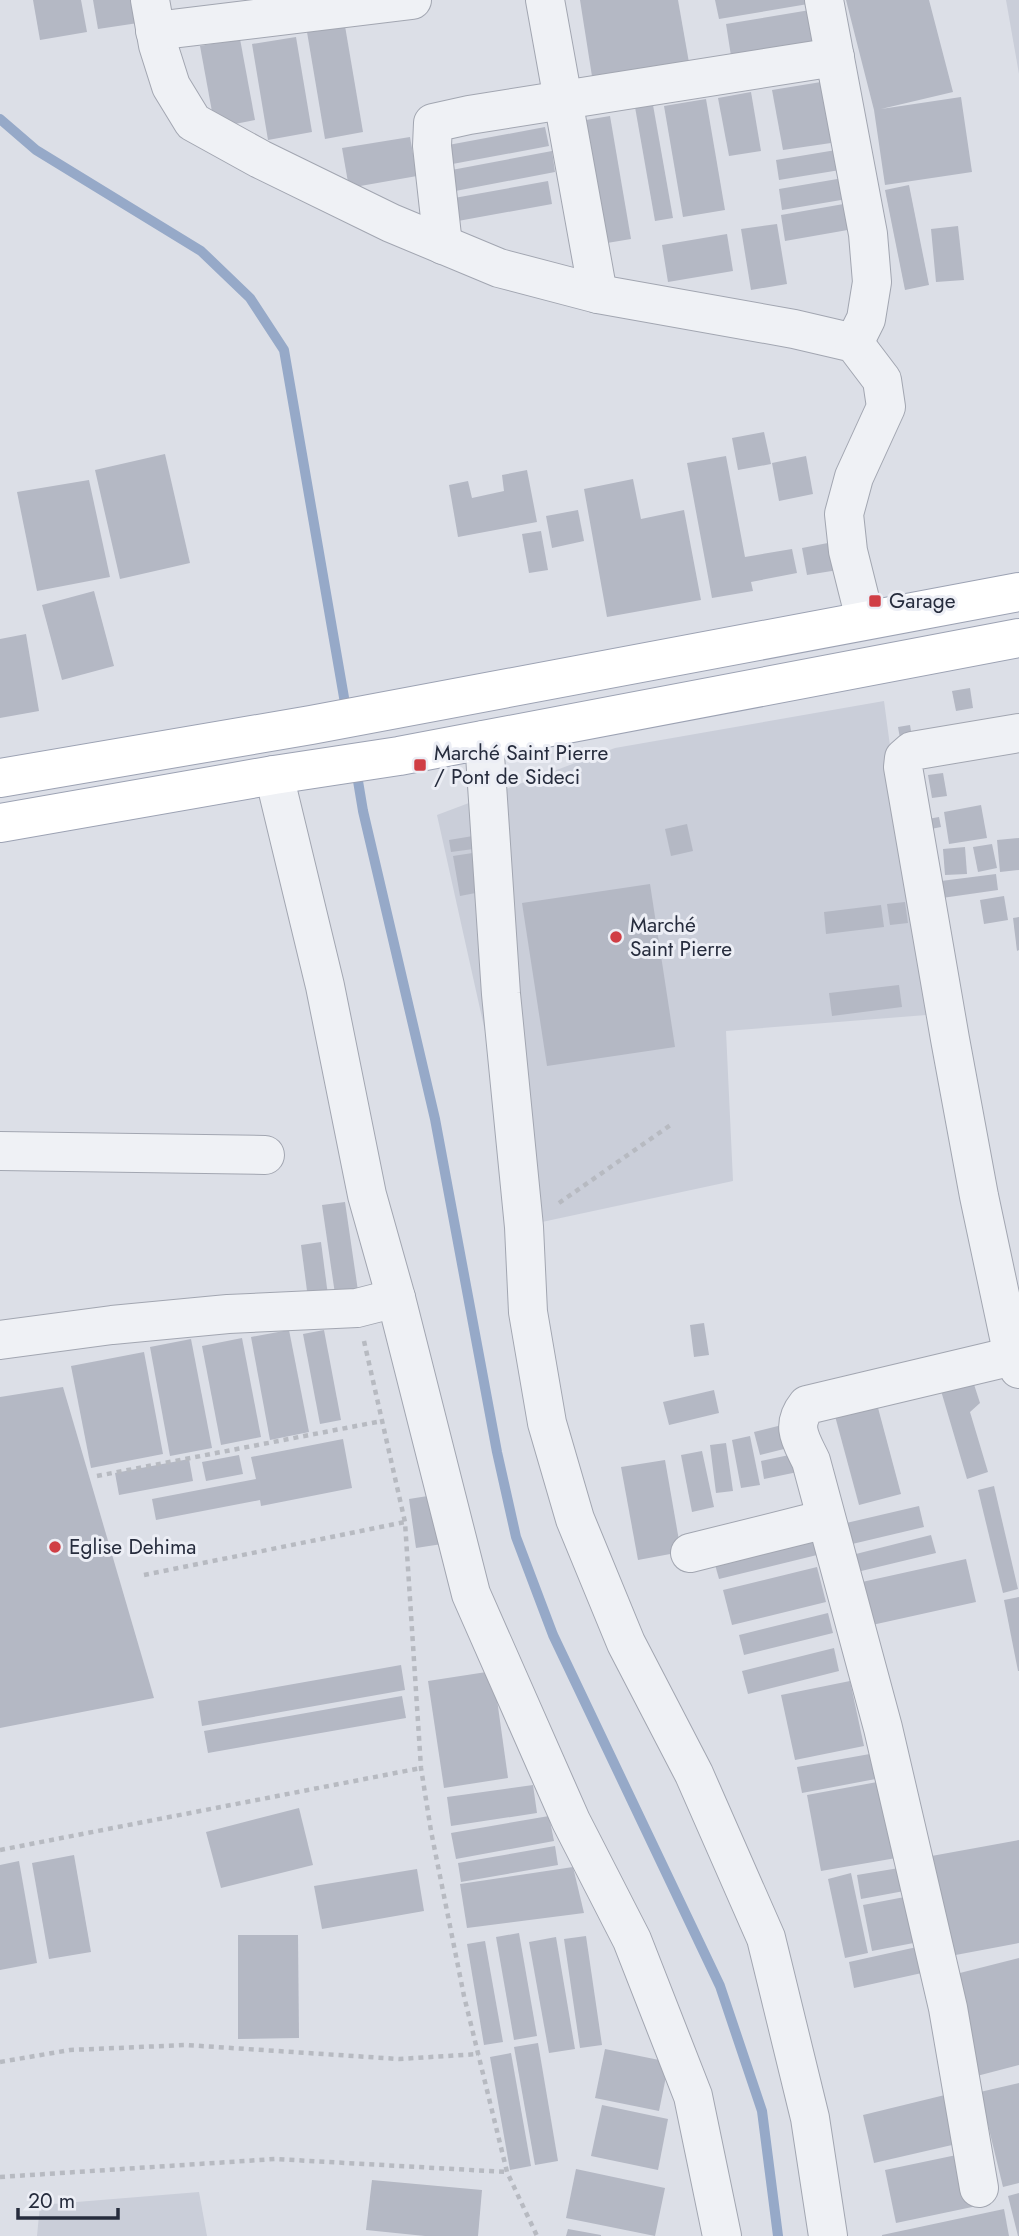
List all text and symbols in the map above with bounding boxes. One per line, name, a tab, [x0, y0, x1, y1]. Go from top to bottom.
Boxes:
place label: Garage	[889, 586, 956, 616]
marker: Garage	[867, 593, 883, 609]
place label: Marché Saint Pierre / Pont de Sideci	[434, 738, 608, 792]
marker: Marché Saint Pierre / Pont de Sideci	[412, 757, 428, 773]
place label: Marché Saint Pierre	[630, 910, 732, 964]
marker: Marché Saint Pierre	[608, 929, 624, 945]
place label: Eglise Dehima	[69, 1532, 196, 1562]
marker: Eglise Dehima	[47, 1539, 63, 1555]
scale bar	[18, 2176, 117, 2220]
text: 20 m	[28, 2186, 75, 2216]

